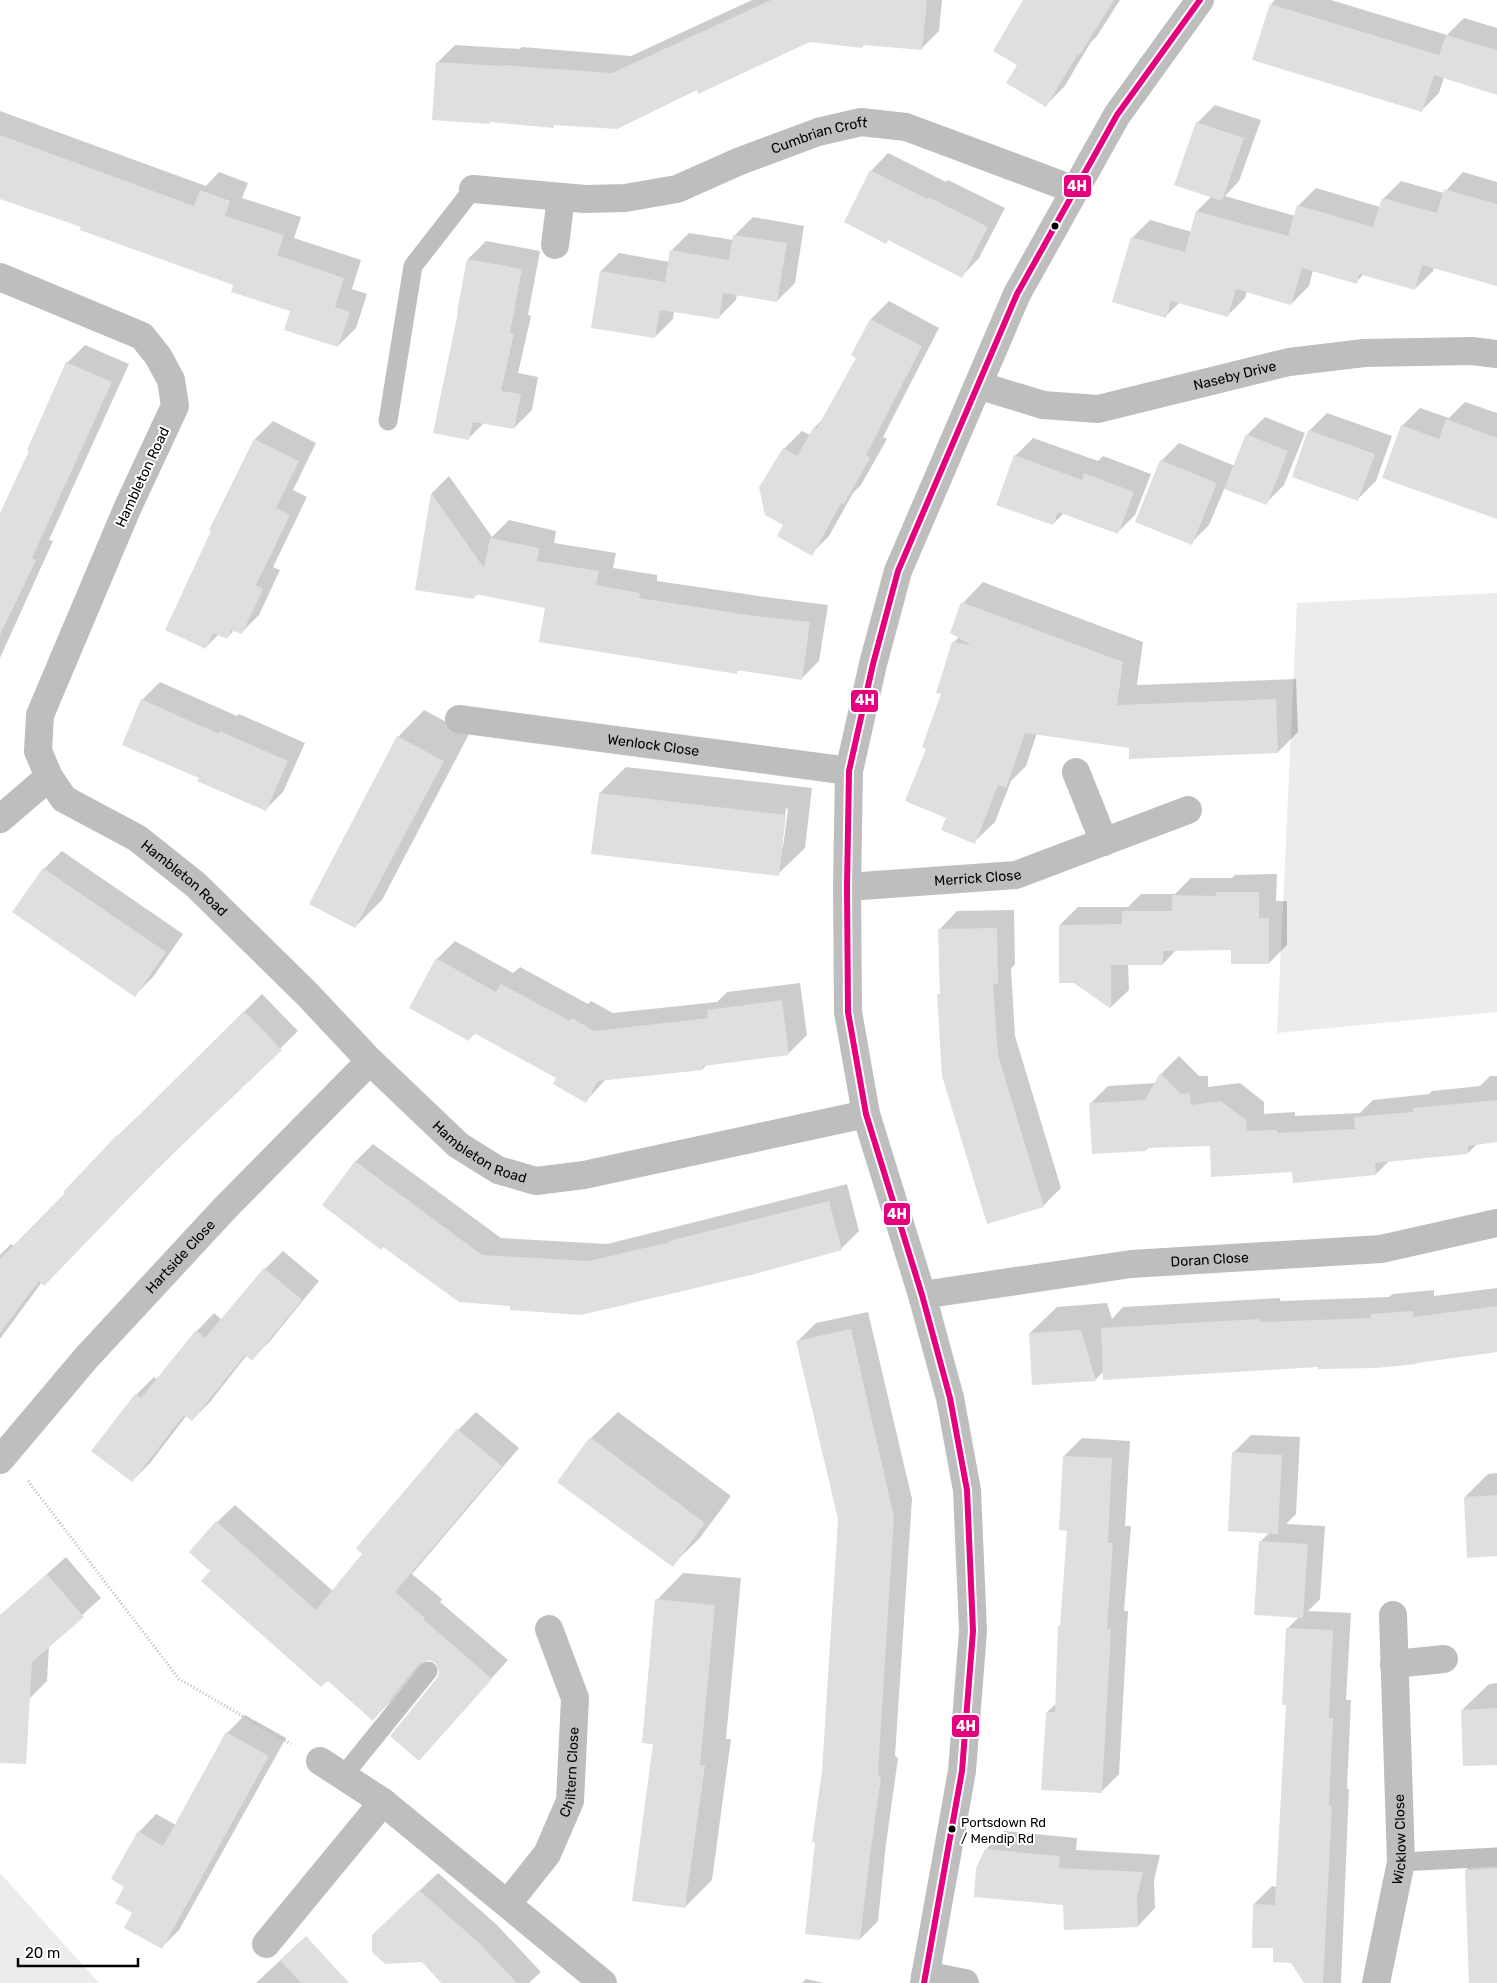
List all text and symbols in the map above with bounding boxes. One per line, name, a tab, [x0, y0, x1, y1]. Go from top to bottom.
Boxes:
street label: Cumbrian Croft	[769, 114, 869, 158]
line badge: 4H	[1063, 174, 1092, 198]
text: 4H	[1067, 178, 1087, 195]
unlabelled marker	[1050, 221, 1060, 231]
street label: Naseby Drive	[1192, 357, 1278, 394]
street label: Hambleton Road	[112, 425, 173, 530]
line badge: 4H	[850, 689, 879, 713]
text: 4H	[855, 692, 875, 709]
street label: Wenlock Close	[606, 731, 700, 760]
street label: Hambleton Road	[138, 837, 231, 920]
street label: Merrick Close	[934, 866, 1024, 890]
street label: Hambleton Road	[429, 1117, 529, 1187]
line badge: 4H	[883, 1202, 911, 1226]
text: 4H	[887, 1206, 907, 1223]
street label: Hartside Close	[142, 1216, 219, 1297]
street label: Doran Close	[1170, 1249, 1249, 1271]
line badge: 4H	[951, 1714, 980, 1738]
text: 4H	[956, 1718, 976, 1735]
street label: Chiltern Close	[556, 1726, 583, 1820]
street label: Wicklow Close	[1389, 1794, 1410, 1886]
place label: Portsdown Rd / Mendip Rd	[961, 1815, 1046, 1846]
marker: Portsdown Rd / Mendip Rd	[947, 1824, 957, 1834]
scale bar	[18, 1936, 138, 1968]
text: 20 m	[25, 1944, 60, 1962]

